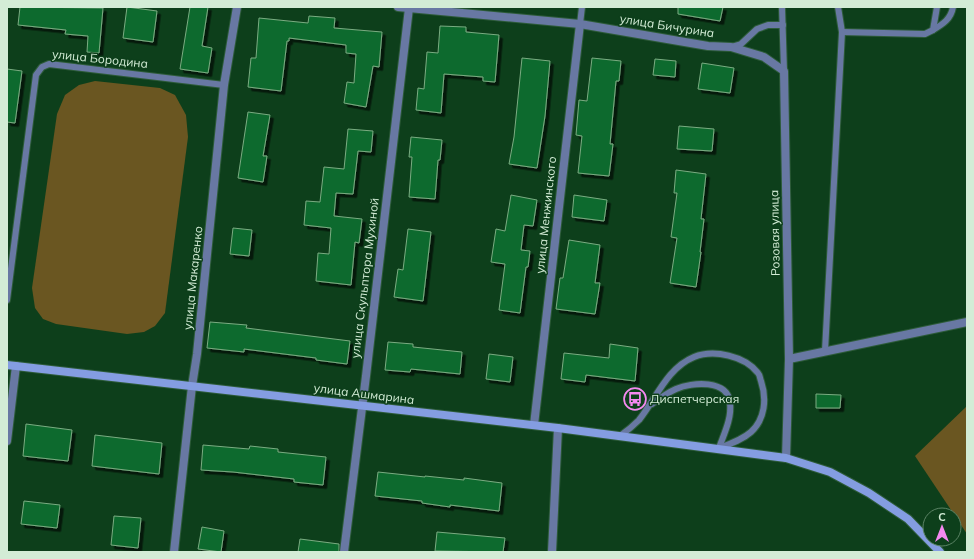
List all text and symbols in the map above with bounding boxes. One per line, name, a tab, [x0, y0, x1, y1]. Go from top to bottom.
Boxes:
street label: улица Бичурина	[619, 11, 715, 40]
street label: улица Бородина	[51, 46, 149, 71]
street label: улица Менжинского	[532, 155, 559, 274]
street label: Розовая улица	[766, 190, 783, 276]
street label: улица Скульптора Мухиной	[347, 197, 382, 359]
street label: улица Макаренко	[180, 225, 205, 330]
street label: улица Ашмарина	[313, 380, 415, 407]
bus stop icon: Диспетчерская	[622, 386, 648, 412]
place label: Диспетчерская	[650, 391, 739, 406]
north arrow	[922, 507, 962, 547]
text: С	[938, 510, 946, 524]

